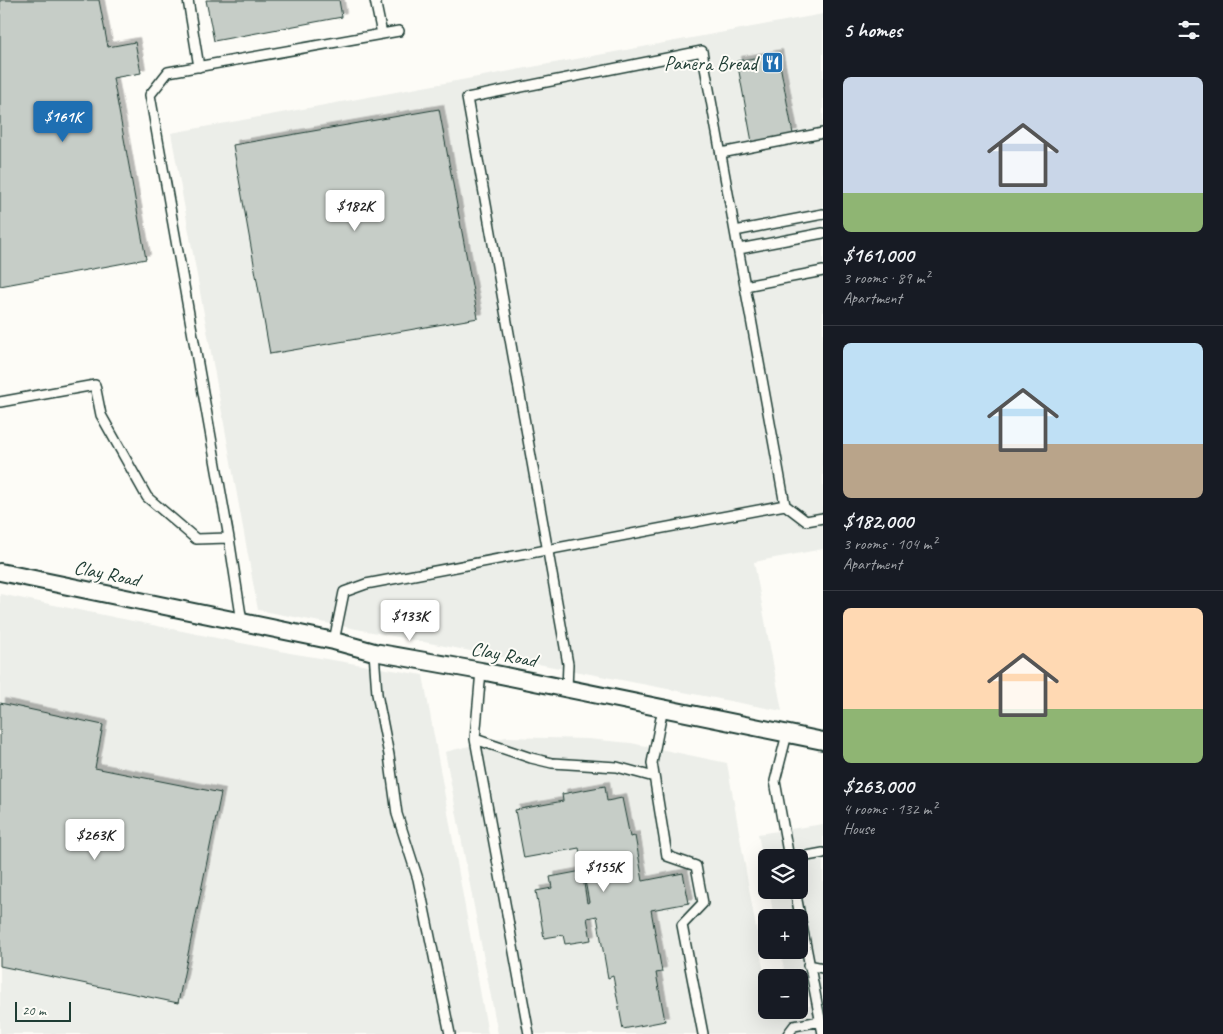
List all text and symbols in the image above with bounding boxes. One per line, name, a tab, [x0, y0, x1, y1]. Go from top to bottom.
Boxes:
icon: filters	[1175, 16, 1203, 44]
text: 5 homes	[843, 17, 902, 43]
place label: Panera Bread	[664, 51, 760, 76]
restaurant icon: Panera Bread	[761, 51, 785, 75]
pin: $161K	[28, 100, 98, 143]
text: $161K	[44, 107, 82, 127]
icon: home	[978, 110, 1068, 200]
pin: $182K	[320, 190, 390, 232]
text: $182K	[337, 196, 373, 216]
text: $161,000	[843, 242, 914, 268]
text: 3 rooms · 89 m²	[843, 268, 929, 288]
text: Apartment	[843, 288, 902, 308]
icon: home	[978, 375, 1068, 465]
text: $182,000	[843, 508, 913, 534]
text: 3 rooms · 104 m²	[843, 534, 937, 554]
street label: Clay Road	[72, 554, 145, 593]
text: Apartment	[843, 554, 902, 574]
pin: $133K	[375, 600, 445, 642]
text: $133K	[392, 606, 428, 626]
street label: Clay Road	[469, 636, 542, 674]
icon: home	[978, 640, 1068, 730]
text: $263,000	[843, 773, 914, 799]
text: 4 rooms · 132 m²	[843, 799, 937, 819]
pin: $263K	[60, 818, 130, 861]
text: House	[843, 819, 874, 839]
text: $263K	[76, 825, 114, 845]
map controls	[758, 849, 808, 1019]
button: layers	[758, 849, 808, 899]
pin: $155K	[569, 850, 639, 893]
text: $155K	[586, 857, 622, 877]
button: +	[758, 909, 808, 959]
button: −	[758, 969, 808, 1019]
scale bar	[15, 999, 71, 1022]
text: 20 m	[22, 1002, 46, 1019]

